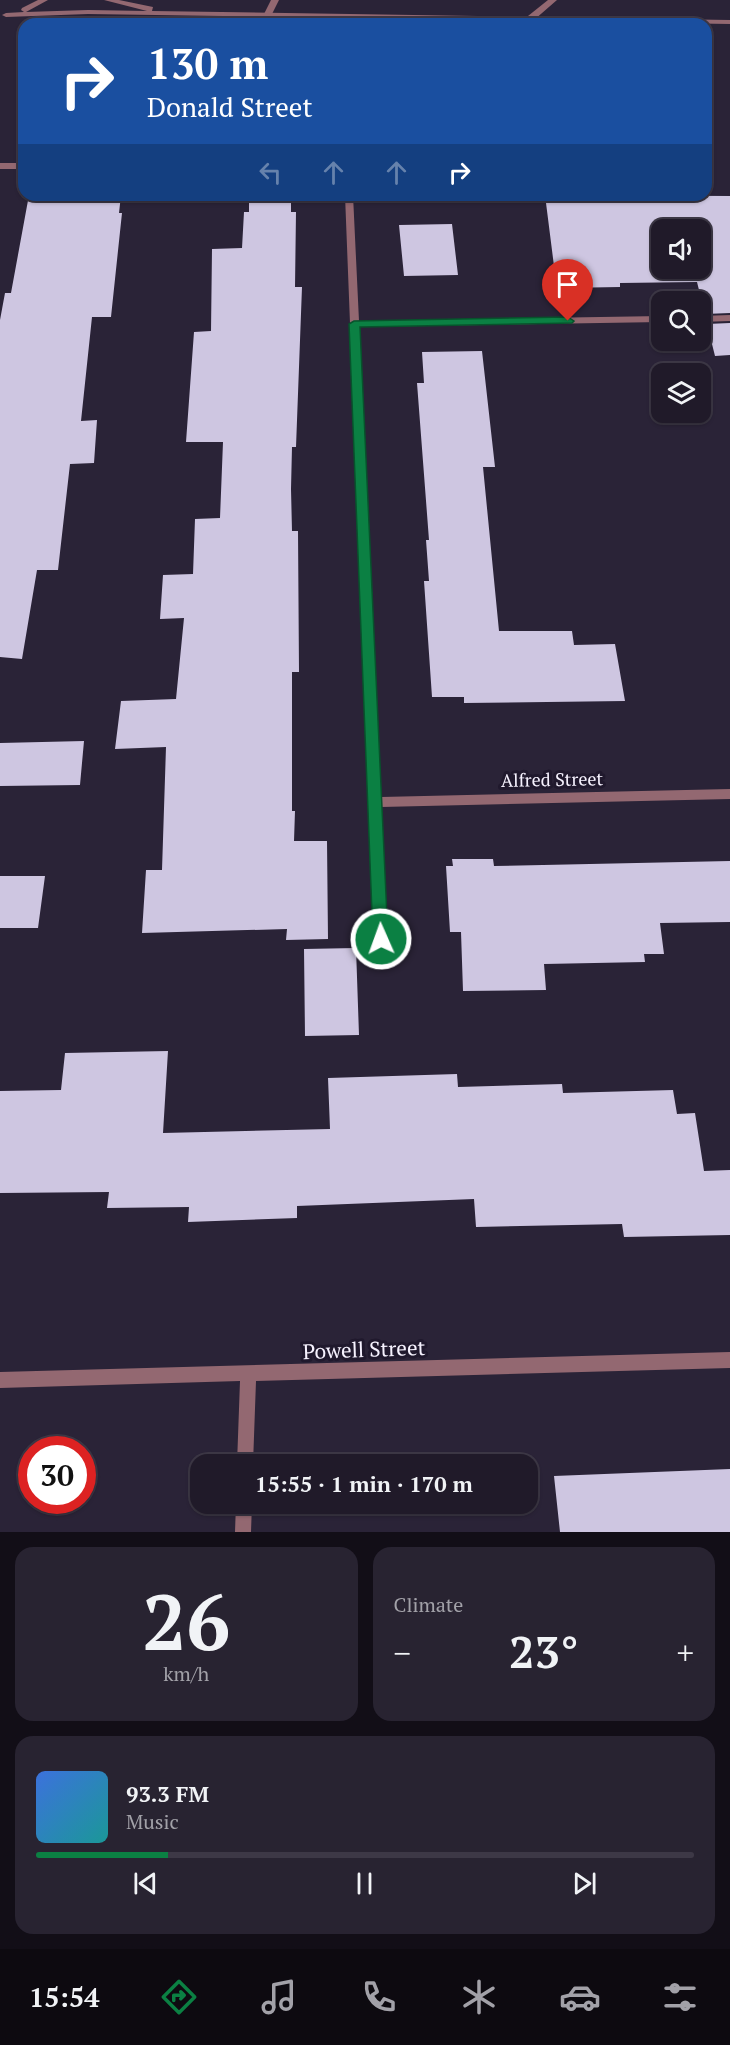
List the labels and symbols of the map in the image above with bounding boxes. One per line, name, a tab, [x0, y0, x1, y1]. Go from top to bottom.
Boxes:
pin	[542, 259, 593, 321]
street label: Alfred Street	[501, 766, 604, 792]
position arrow	[349, 907, 413, 971]
street label: Powell Street	[302, 1333, 426, 1365]
speed limit sign: 30	[18, 1436, 96, 1514]

